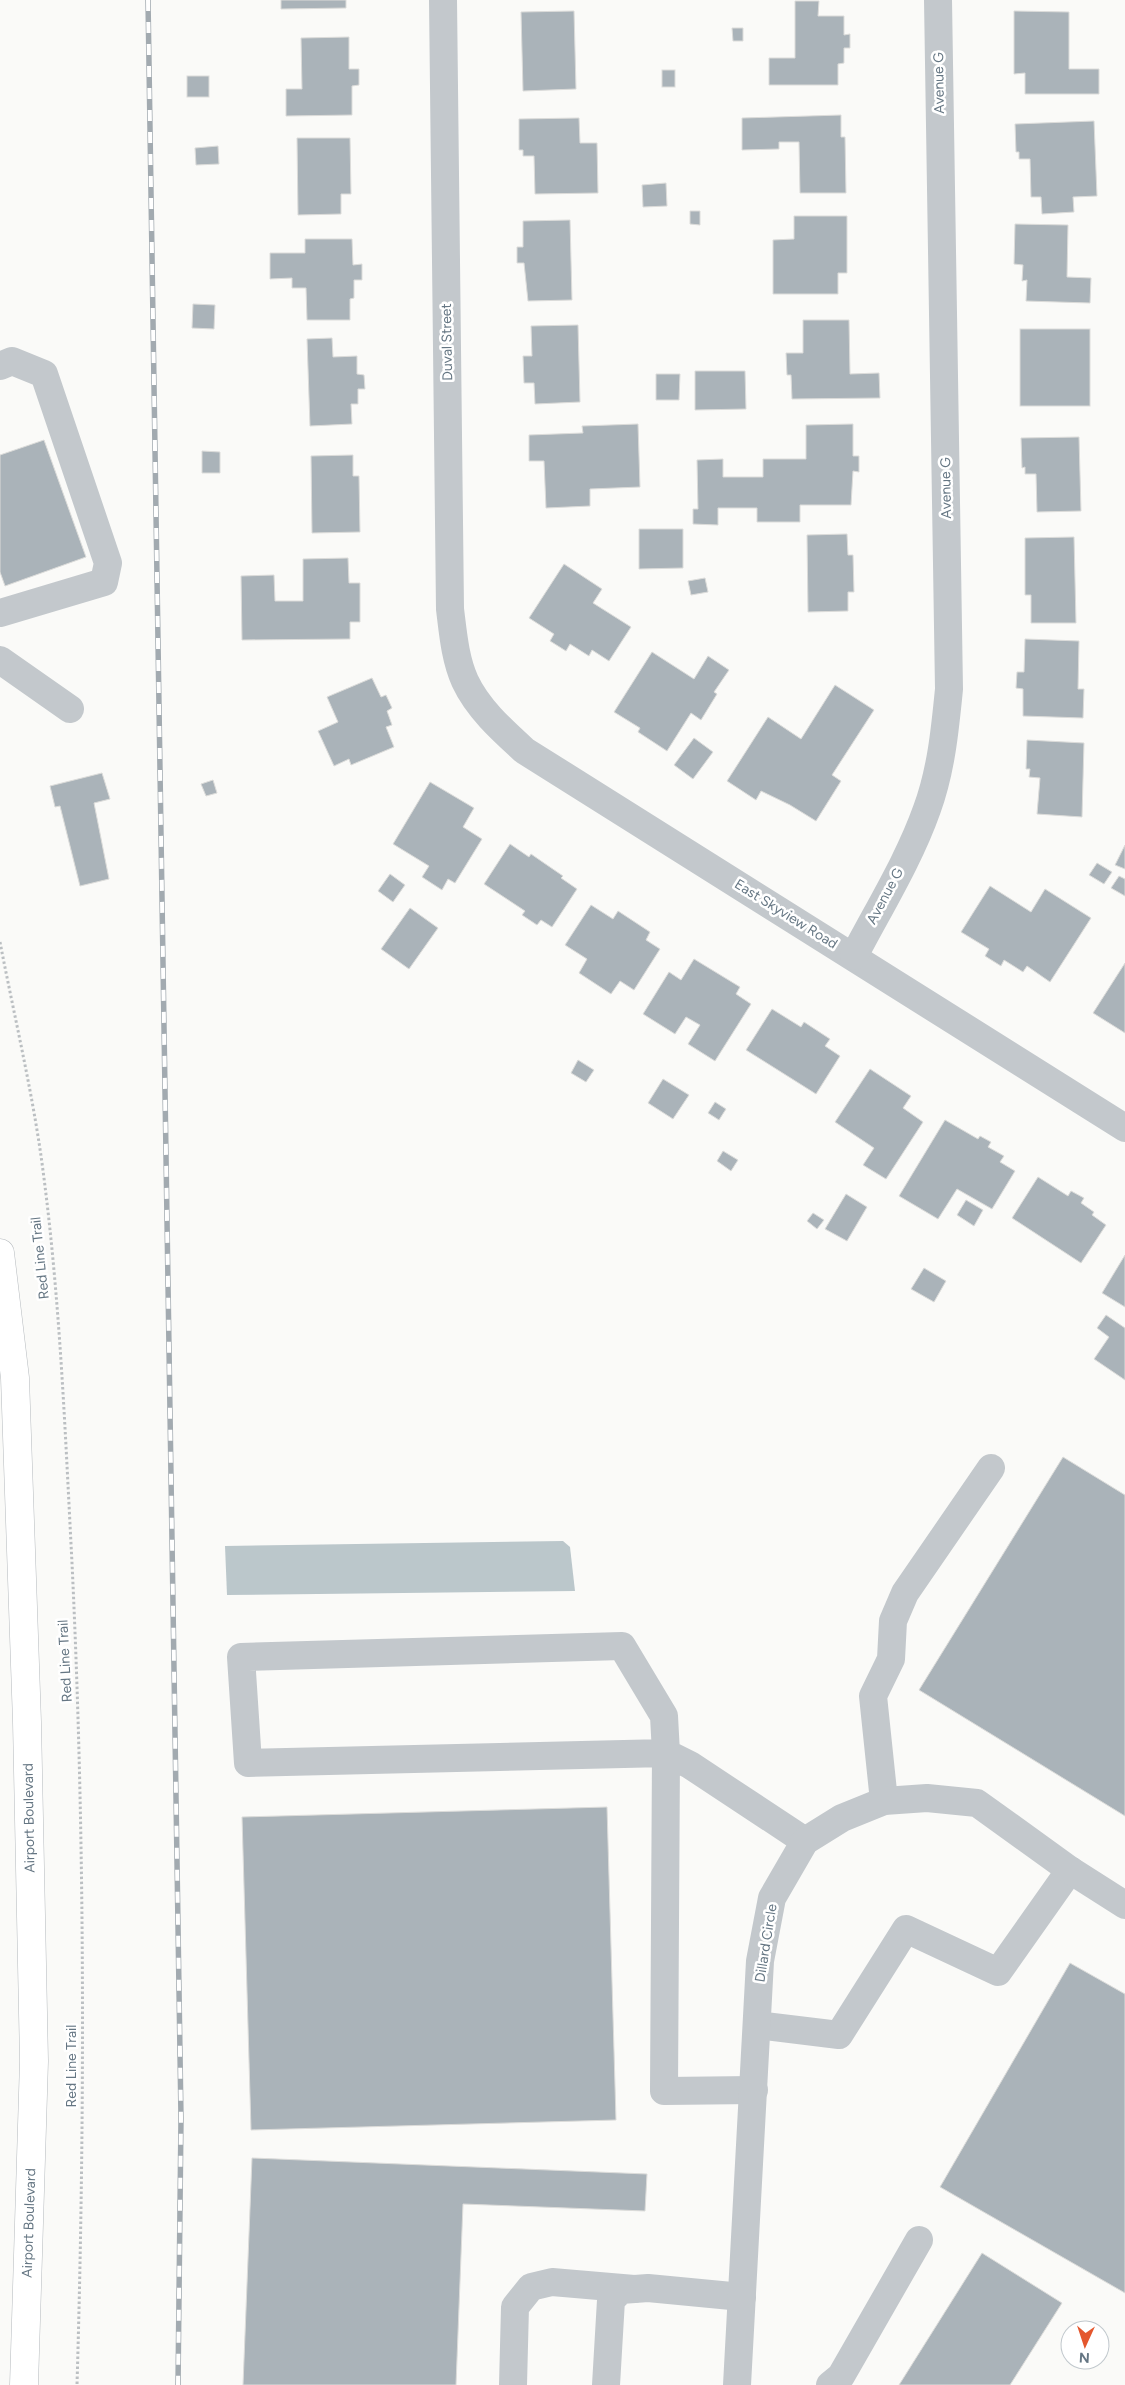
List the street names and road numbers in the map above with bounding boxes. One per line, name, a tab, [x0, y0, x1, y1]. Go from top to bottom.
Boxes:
street label: Avenue G	[930, 52, 948, 114]
street label: Duval Street	[438, 303, 456, 381]
street label: Avenue G	[937, 457, 955, 519]
street label: Avenue G	[863, 865, 907, 927]
street label: East Skyview Road	[731, 875, 841, 953]
street label: Red Line Trail	[27, 1216, 53, 1300]
street label: Red Line Trail	[54, 1619, 76, 1703]
street label: Airport Boulevard	[20, 1763, 38, 1873]
street label: Dillard Circle	[751, 1902, 781, 1983]
street label: Red Line Trail	[63, 2025, 80, 2107]
street label: Airport Boulevard	[19, 2168, 39, 2278]

